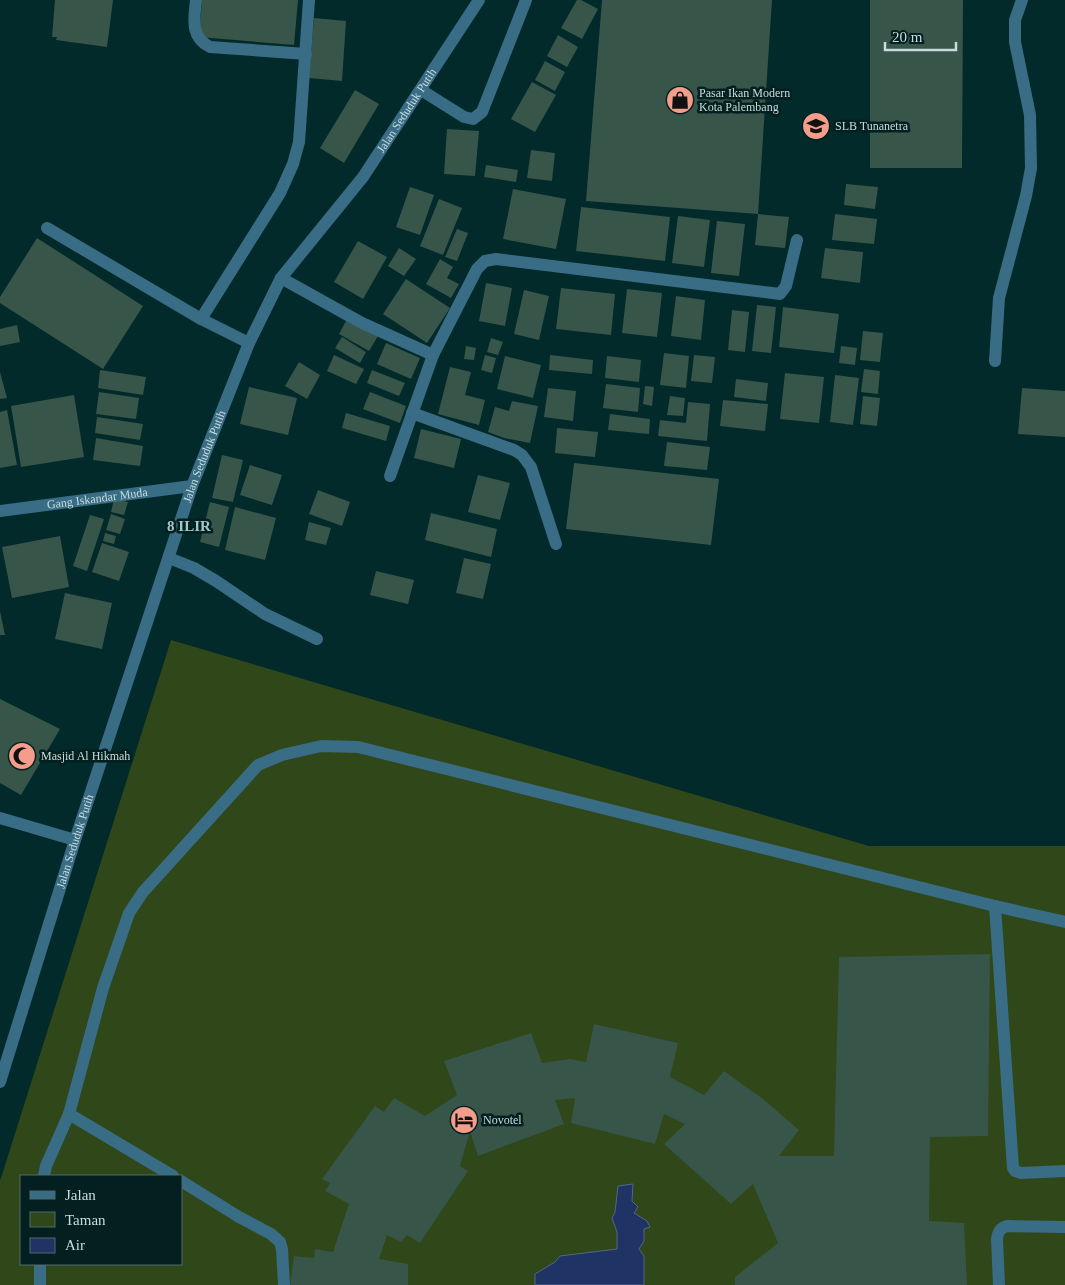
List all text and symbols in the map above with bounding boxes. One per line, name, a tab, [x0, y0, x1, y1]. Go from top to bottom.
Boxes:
scale bar	[885, 20, 956, 52]
text: 20 m	[892, 29, 923, 45]
street label: Jalan Seduduk Putih	[374, 66, 439, 156]
shop icon: Pasar Ikan Modern Kota Palembang	[665, 85, 695, 115]
place label: Pasar Ikan Modern Kota Palembang	[699, 86, 790, 114]
school or university icon: SLB Tunanetra	[801, 111, 831, 141]
place label: SLB Tunanetra	[835, 119, 909, 133]
street label: Jalan Seduduk Putih	[180, 408, 228, 505]
street label: Gang Iskandar Muda	[46, 485, 149, 512]
district label: 8 ILIR	[167, 518, 211, 534]
mosque icon: Masjid Al Hikmah	[7, 741, 37, 771]
place label: Masjid Al Hikmah	[41, 749, 130, 763]
street label: Jalan Seduduk Putih	[53, 793, 97, 890]
hotel icon: Novotel	[449, 1105, 479, 1135]
place label: Novotel	[483, 1113, 522, 1127]
legend	[20, 1175, 182, 1265]
text: Jalan	[65, 1187, 96, 1203]
text: Taman	[65, 1212, 106, 1228]
text: Air	[65, 1237, 85, 1253]

